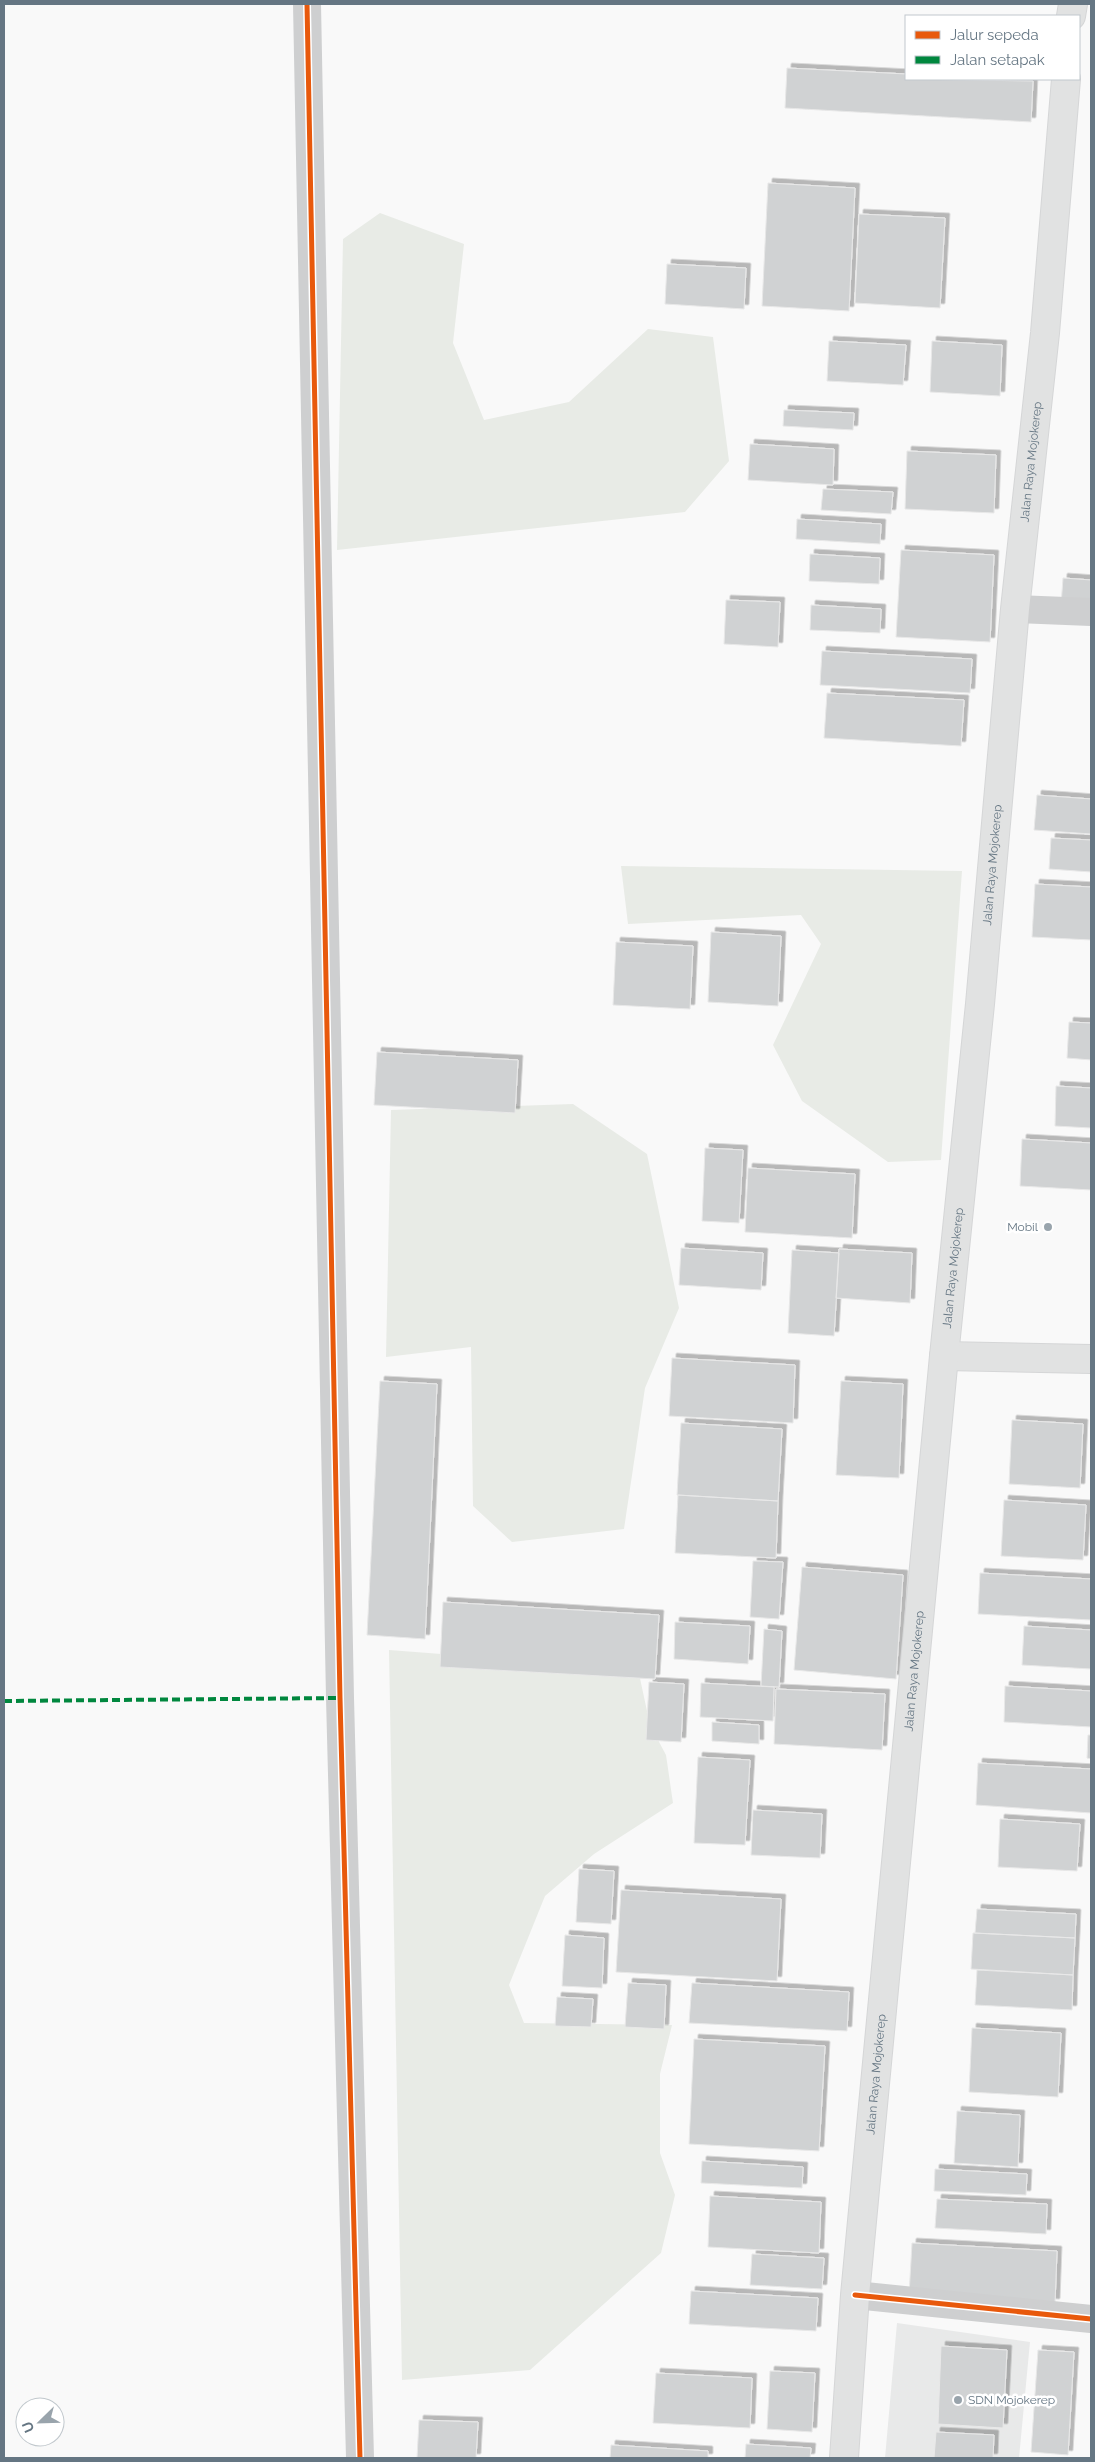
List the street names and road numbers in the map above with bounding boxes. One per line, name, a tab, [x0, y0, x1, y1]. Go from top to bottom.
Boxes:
street label: Jalan Raya Mojokerep	[1017, 401, 1045, 523]
street label: Jalan Raya Mojokerep	[980, 804, 1005, 926]
street label: Jalan Raya Mojokerep	[940, 1207, 966, 1329]
street label: Jalan Raya Mojokerep	[901, 1610, 927, 1732]
street label: Jalan Raya Mojokerep	[863, 2013, 889, 2135]

